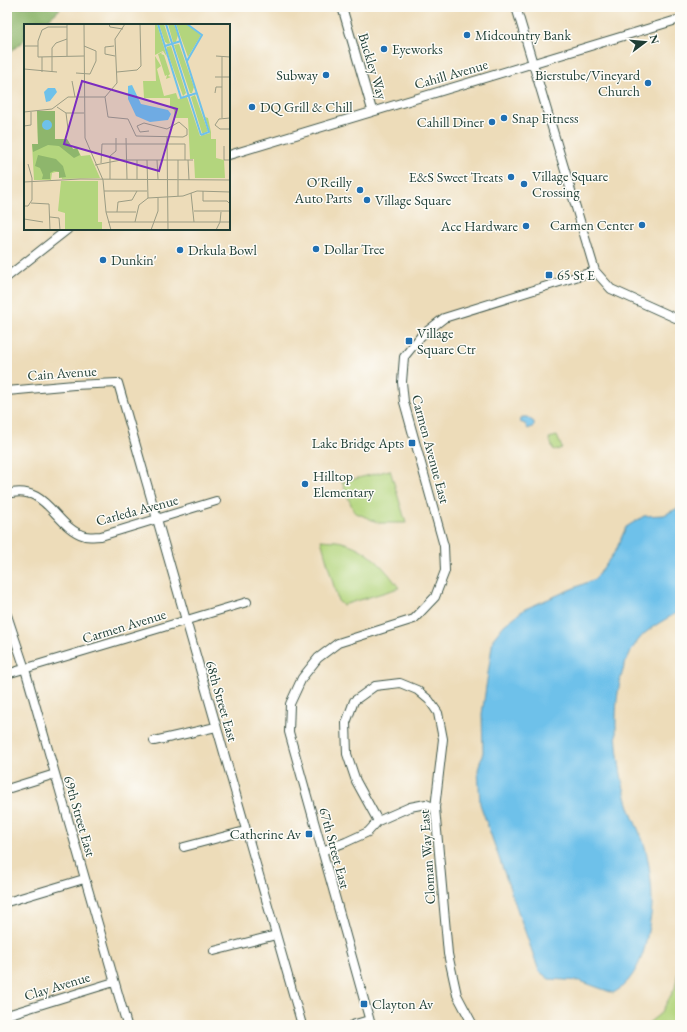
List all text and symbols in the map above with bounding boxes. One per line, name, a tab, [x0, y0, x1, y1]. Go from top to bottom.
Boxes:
north arrow	[625, 22, 665, 62]
inset map	[24, 24, 230, 230]
place label: Midcountry Bank	[475, 26, 571, 44]
marker: Midcountry Bank	[462, 30, 472, 40]
street label: Buckley Way	[354, 31, 392, 102]
text: N	[647, 33, 663, 46]
place label: Eyeworks	[392, 40, 443, 58]
marker: Eyeworks	[379, 44, 389, 54]
street label: Cahill Avenue	[412, 55, 490, 93]
place label: Subway	[276, 66, 319, 84]
place label: Bierstube/Vineyard Church	[535, 66, 641, 100]
marker: Subway	[321, 70, 331, 80]
marker: Bierstube/Vineyard Church	[643, 78, 653, 88]
place label: DQ Grill & Chill	[260, 98, 353, 116]
marker: DQ Grill & Chill	[247, 102, 257, 112]
place label: Snap Fitness	[512, 109, 579, 127]
place label: Cahill Diner	[417, 113, 484, 131]
marker: Snap Fitness	[499, 113, 509, 123]
marker: Cahill Diner	[487, 117, 497, 127]
place label: Village Square Crossing	[532, 167, 609, 201]
place label: E&S Sweet Treats	[409, 168, 503, 186]
marker: E&S Sweet Treats	[506, 172, 516, 182]
place label: O'Reilly Auto Parts	[294, 173, 353, 207]
marker: Village Square Crossing	[519, 179, 529, 189]
marker: O'Reilly Auto Parts	[355, 185, 365, 195]
place label: Village Square	[375, 191, 452, 209]
marker: Village Square	[362, 195, 372, 205]
place label: Carmen Center	[550, 216, 634, 234]
place label: Ace Hardware	[440, 217, 519, 235]
marker: Carmen Center	[637, 220, 647, 230]
marker: Ace Hardware	[521, 221, 531, 231]
place label: Dollar Tree	[324, 240, 385, 258]
place label: Drkula Bowl	[188, 241, 257, 259]
marker: Dollar Tree	[311, 244, 321, 254]
marker: Drkula Bowl	[175, 245, 185, 255]
place label: Dunkin'	[111, 251, 157, 269]
marker: Dunkin'	[98, 255, 108, 265]
place label: 65 St E	[557, 266, 595, 284]
marker: 65 St E	[544, 270, 554, 280]
place label: Village Square Ctr	[417, 324, 476, 358]
marker: Village Square Ctr	[404, 336, 414, 346]
street label: Cain Avenue	[27, 362, 98, 384]
street label: Carmen Avenue East	[408, 393, 454, 506]
place label: Lake Bridge Apts	[312, 434, 404, 452]
marker: Lake Bridge Apts	[407, 438, 417, 448]
place label: Hilltop Elementary	[313, 467, 375, 501]
marker: Hilltop Elementary	[300, 479, 310, 489]
street label: Carleda Avenue	[94, 490, 181, 530]
street label: Carmen Avenue	[80, 605, 169, 647]
street label: 68th Street East	[202, 658, 242, 744]
street label: 69th Street East	[60, 773, 100, 859]
street label: 67th Street East	[316, 805, 355, 891]
street label: Cloman Way East	[415, 809, 439, 905]
place label: Catherine Av	[230, 825, 302, 843]
marker: Catherine Av	[304, 829, 314, 839]
street label: Clay Avenue	[22, 967, 93, 1005]
place label: Clayton Av	[372, 995, 434, 1013]
marker: Clayton Av	[359, 999, 369, 1009]

